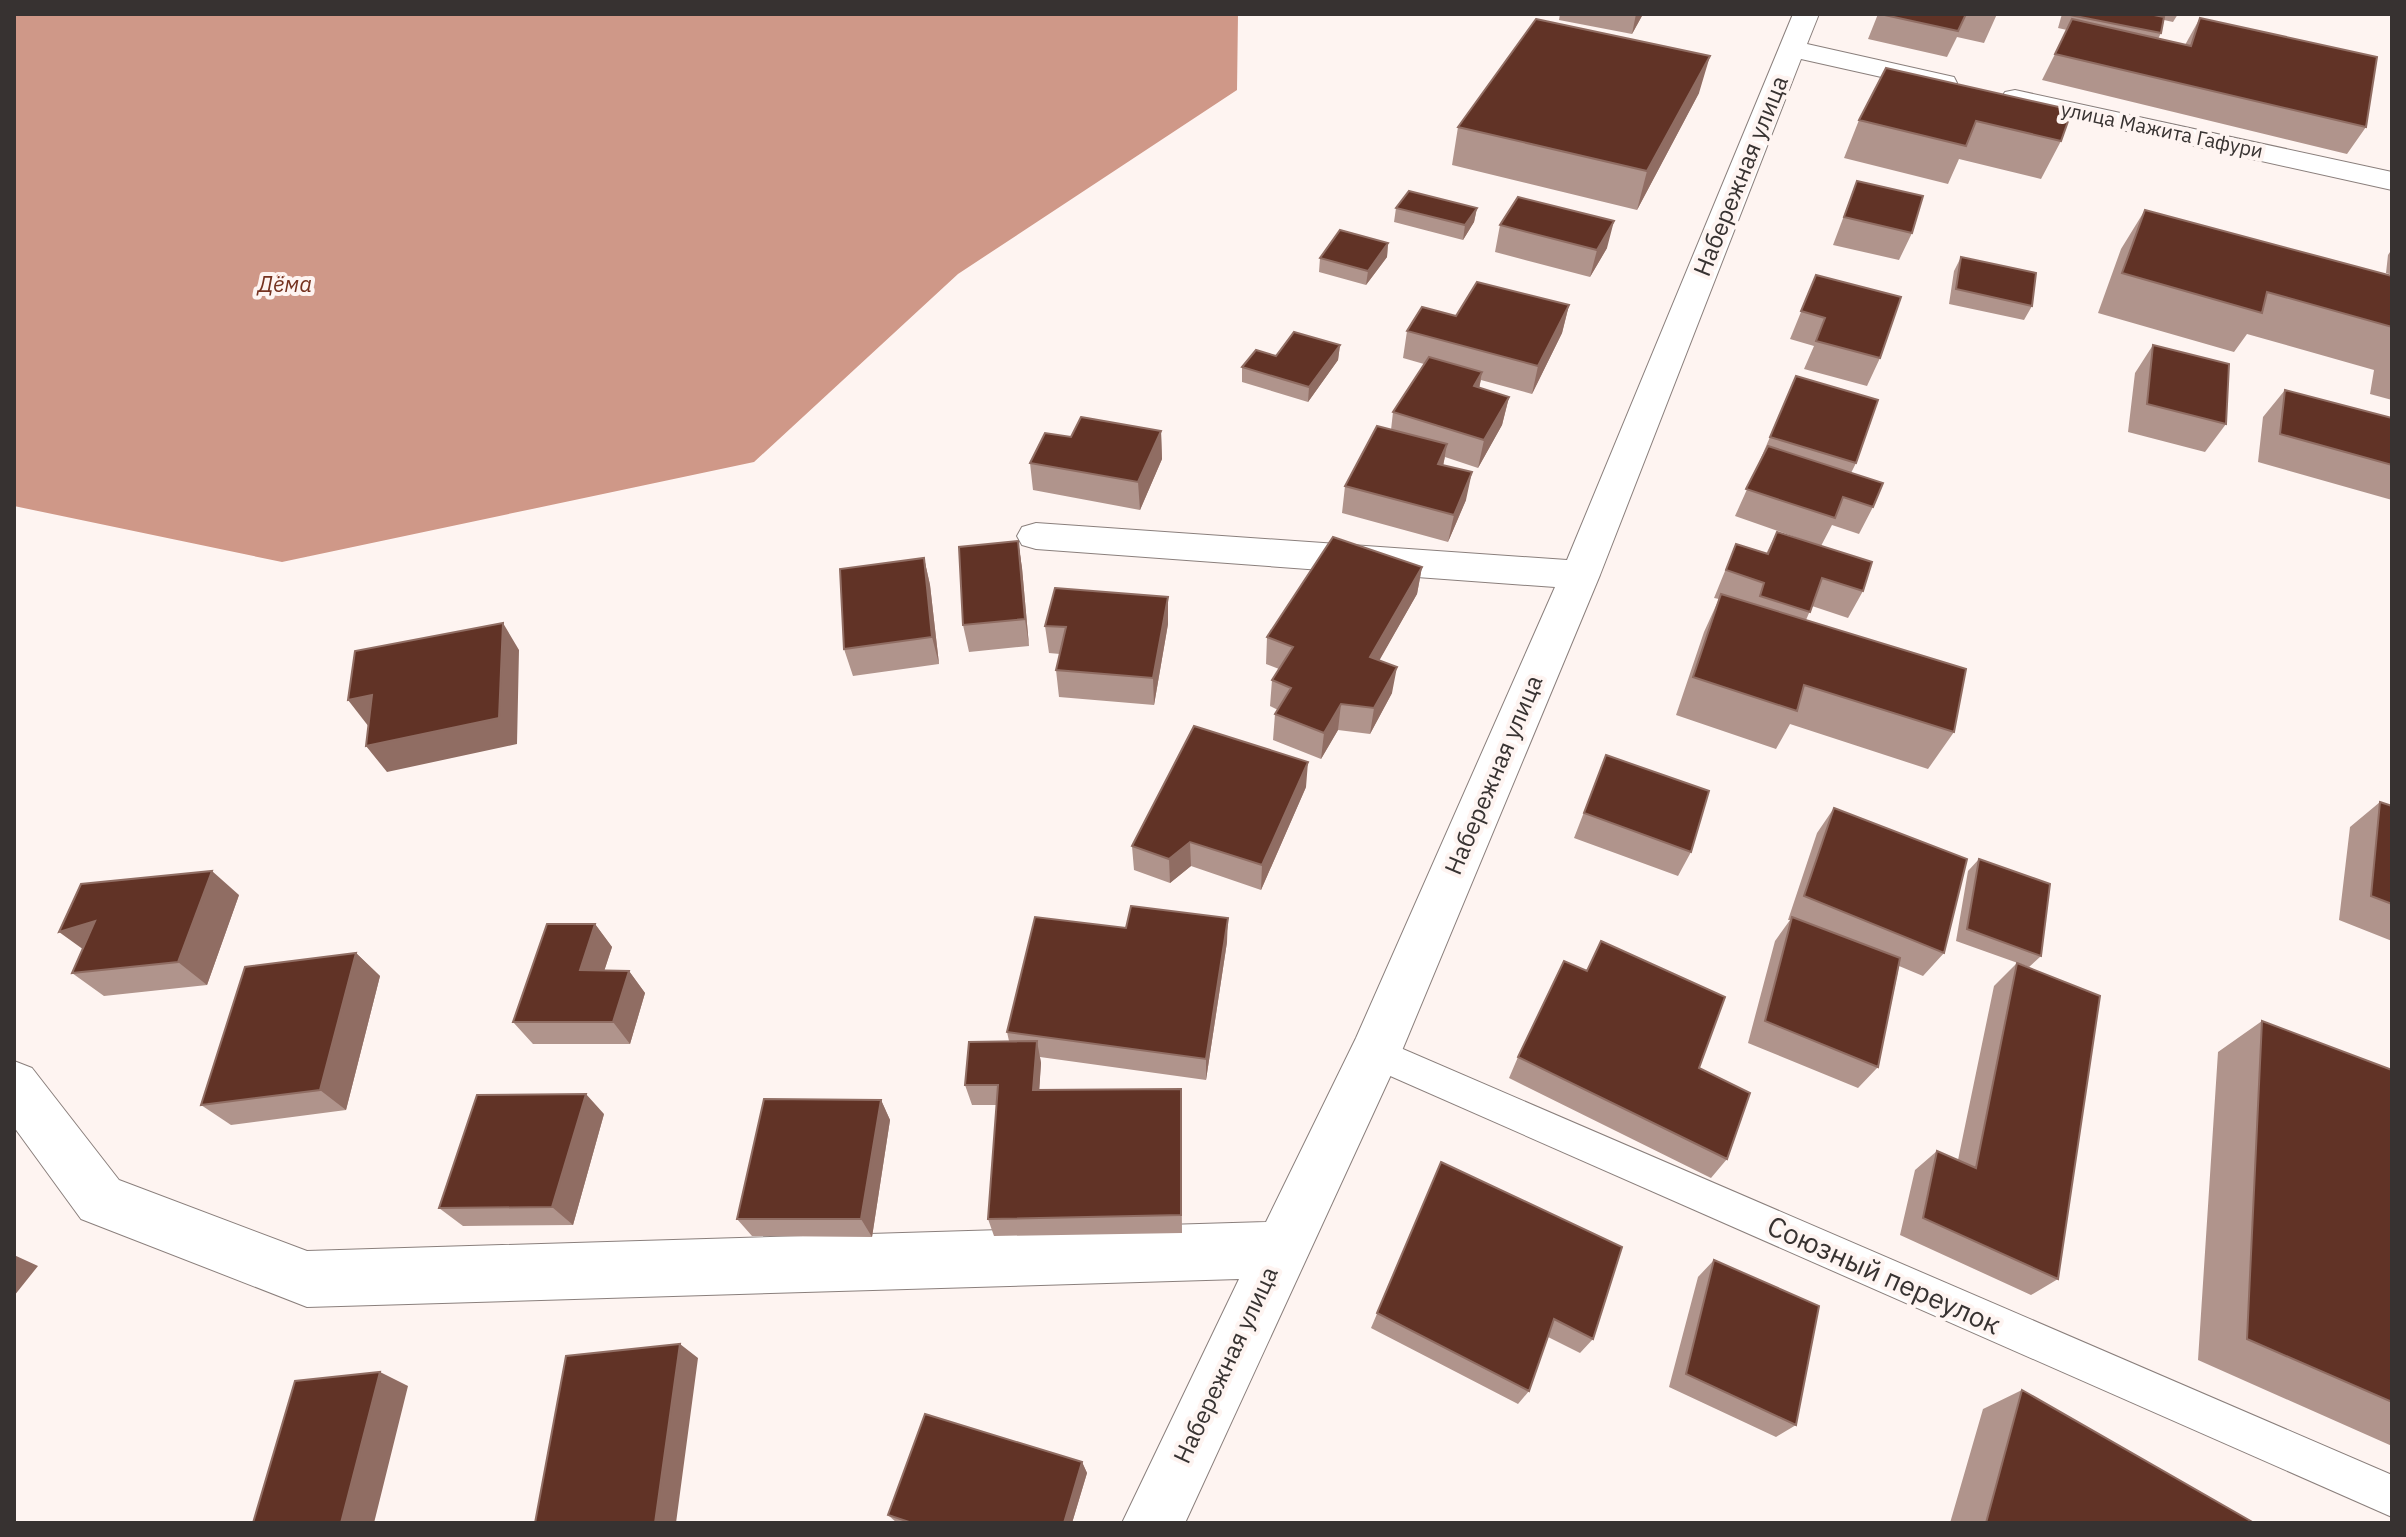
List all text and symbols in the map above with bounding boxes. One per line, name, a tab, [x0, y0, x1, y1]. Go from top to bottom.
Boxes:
street label: Набережная улица	[1685, 70, 1795, 281]
street label: улица Мажита Гафури	[2059, 95, 2266, 164]
water label: Дёма	[256, 269, 312, 298]
street label: Набережная улица	[1437, 670, 1550, 879]
street label: Союзный переулок	[1762, 1206, 2007, 1343]
street label: Набережная улица	[1165, 1261, 1285, 1468]

